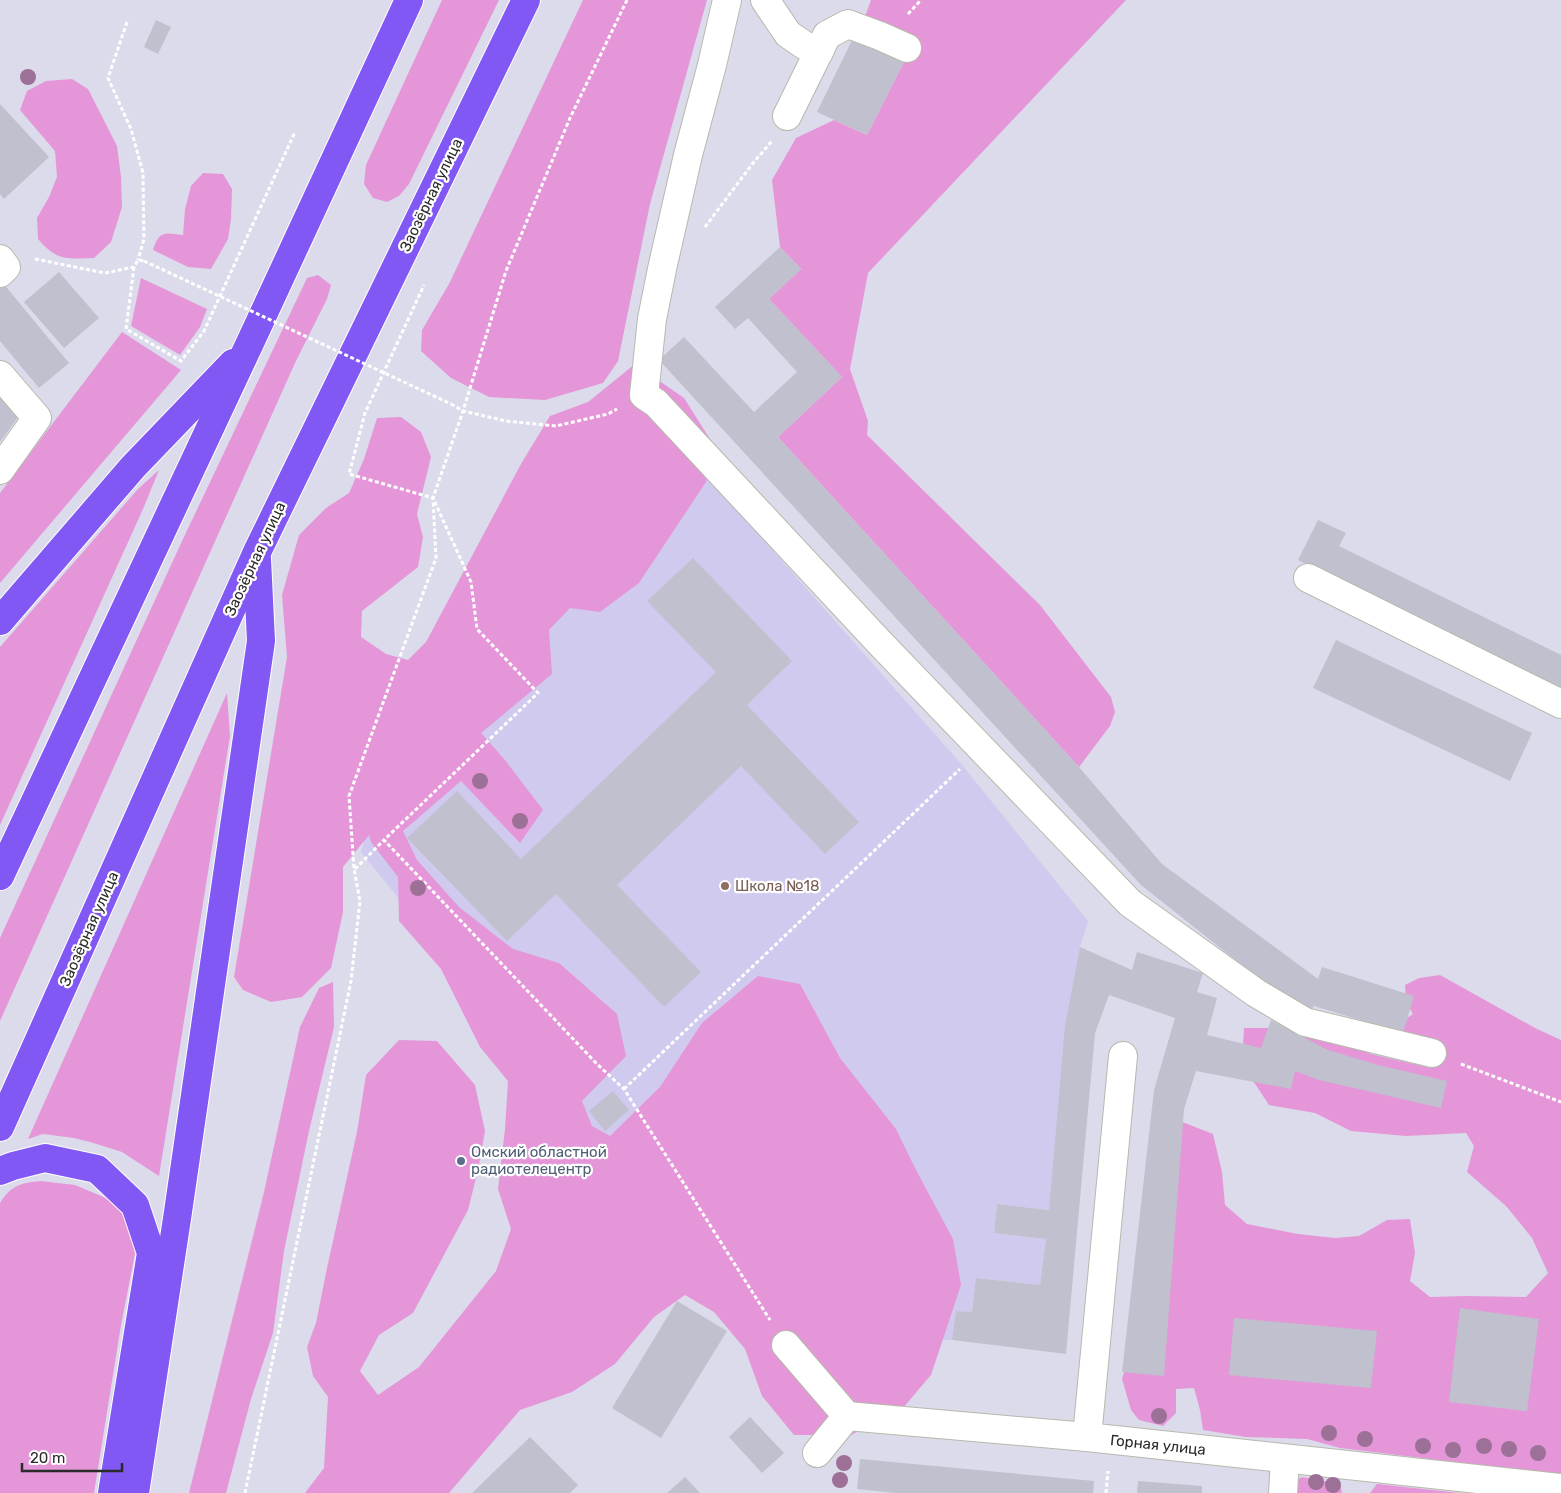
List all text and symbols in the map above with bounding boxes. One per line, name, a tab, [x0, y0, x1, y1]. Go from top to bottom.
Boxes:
street label: Заозёрная улица	[396, 135, 466, 255]
street label: Заозёрная улица	[221, 499, 289, 619]
street label: Заозёрная улица	[56, 869, 122, 989]
place label: Школа №18	[735, 877, 820, 895]
marker: Школа №18	[719, 880, 731, 892]
place label: Омский областной радиотелецентр	[471, 1143, 607, 1178]
marker: Омский областной радиотелецентр	[455, 1155, 467, 1167]
street label: Горная улица	[1109, 1431, 1207, 1459]
scale bar	[22, 1440, 122, 1472]
text: 20 m	[30, 1449, 65, 1467]

